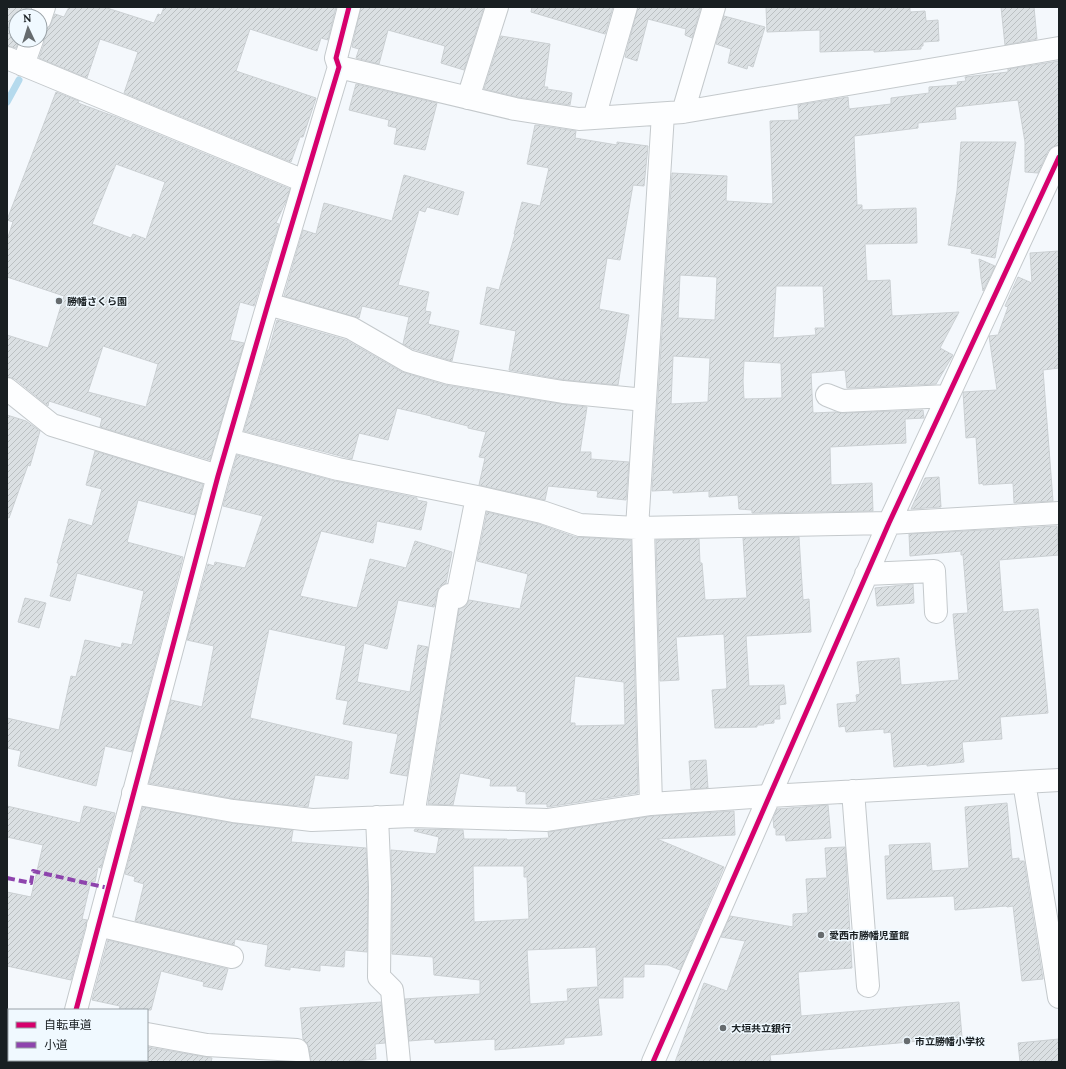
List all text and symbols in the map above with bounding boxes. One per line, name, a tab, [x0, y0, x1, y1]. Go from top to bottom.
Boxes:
north arrow	[8, 8, 48, 48]
text: N	[23, 11, 33, 25]
place label: 勝幡さくら園	[67, 295, 127, 308]
marker: 勝幡さくら園	[54, 296, 64, 306]
place label: 愛西市勝幡児童館	[829, 929, 909, 942]
marker: 愛西市勝幡児童館	[816, 930, 826, 940]
legend	[8, 1009, 148, 1061]
text: 自転車道	[44, 1017, 92, 1032]
place label: 大垣共立銀行	[731, 1022, 791, 1035]
marker: 大垣共立銀行	[718, 1023, 728, 1033]
place label: 市立勝幡小学校	[915, 1035, 985, 1048]
marker: 市立勝幡小学校	[902, 1036, 912, 1046]
text: 小道	[44, 1037, 68, 1052]

